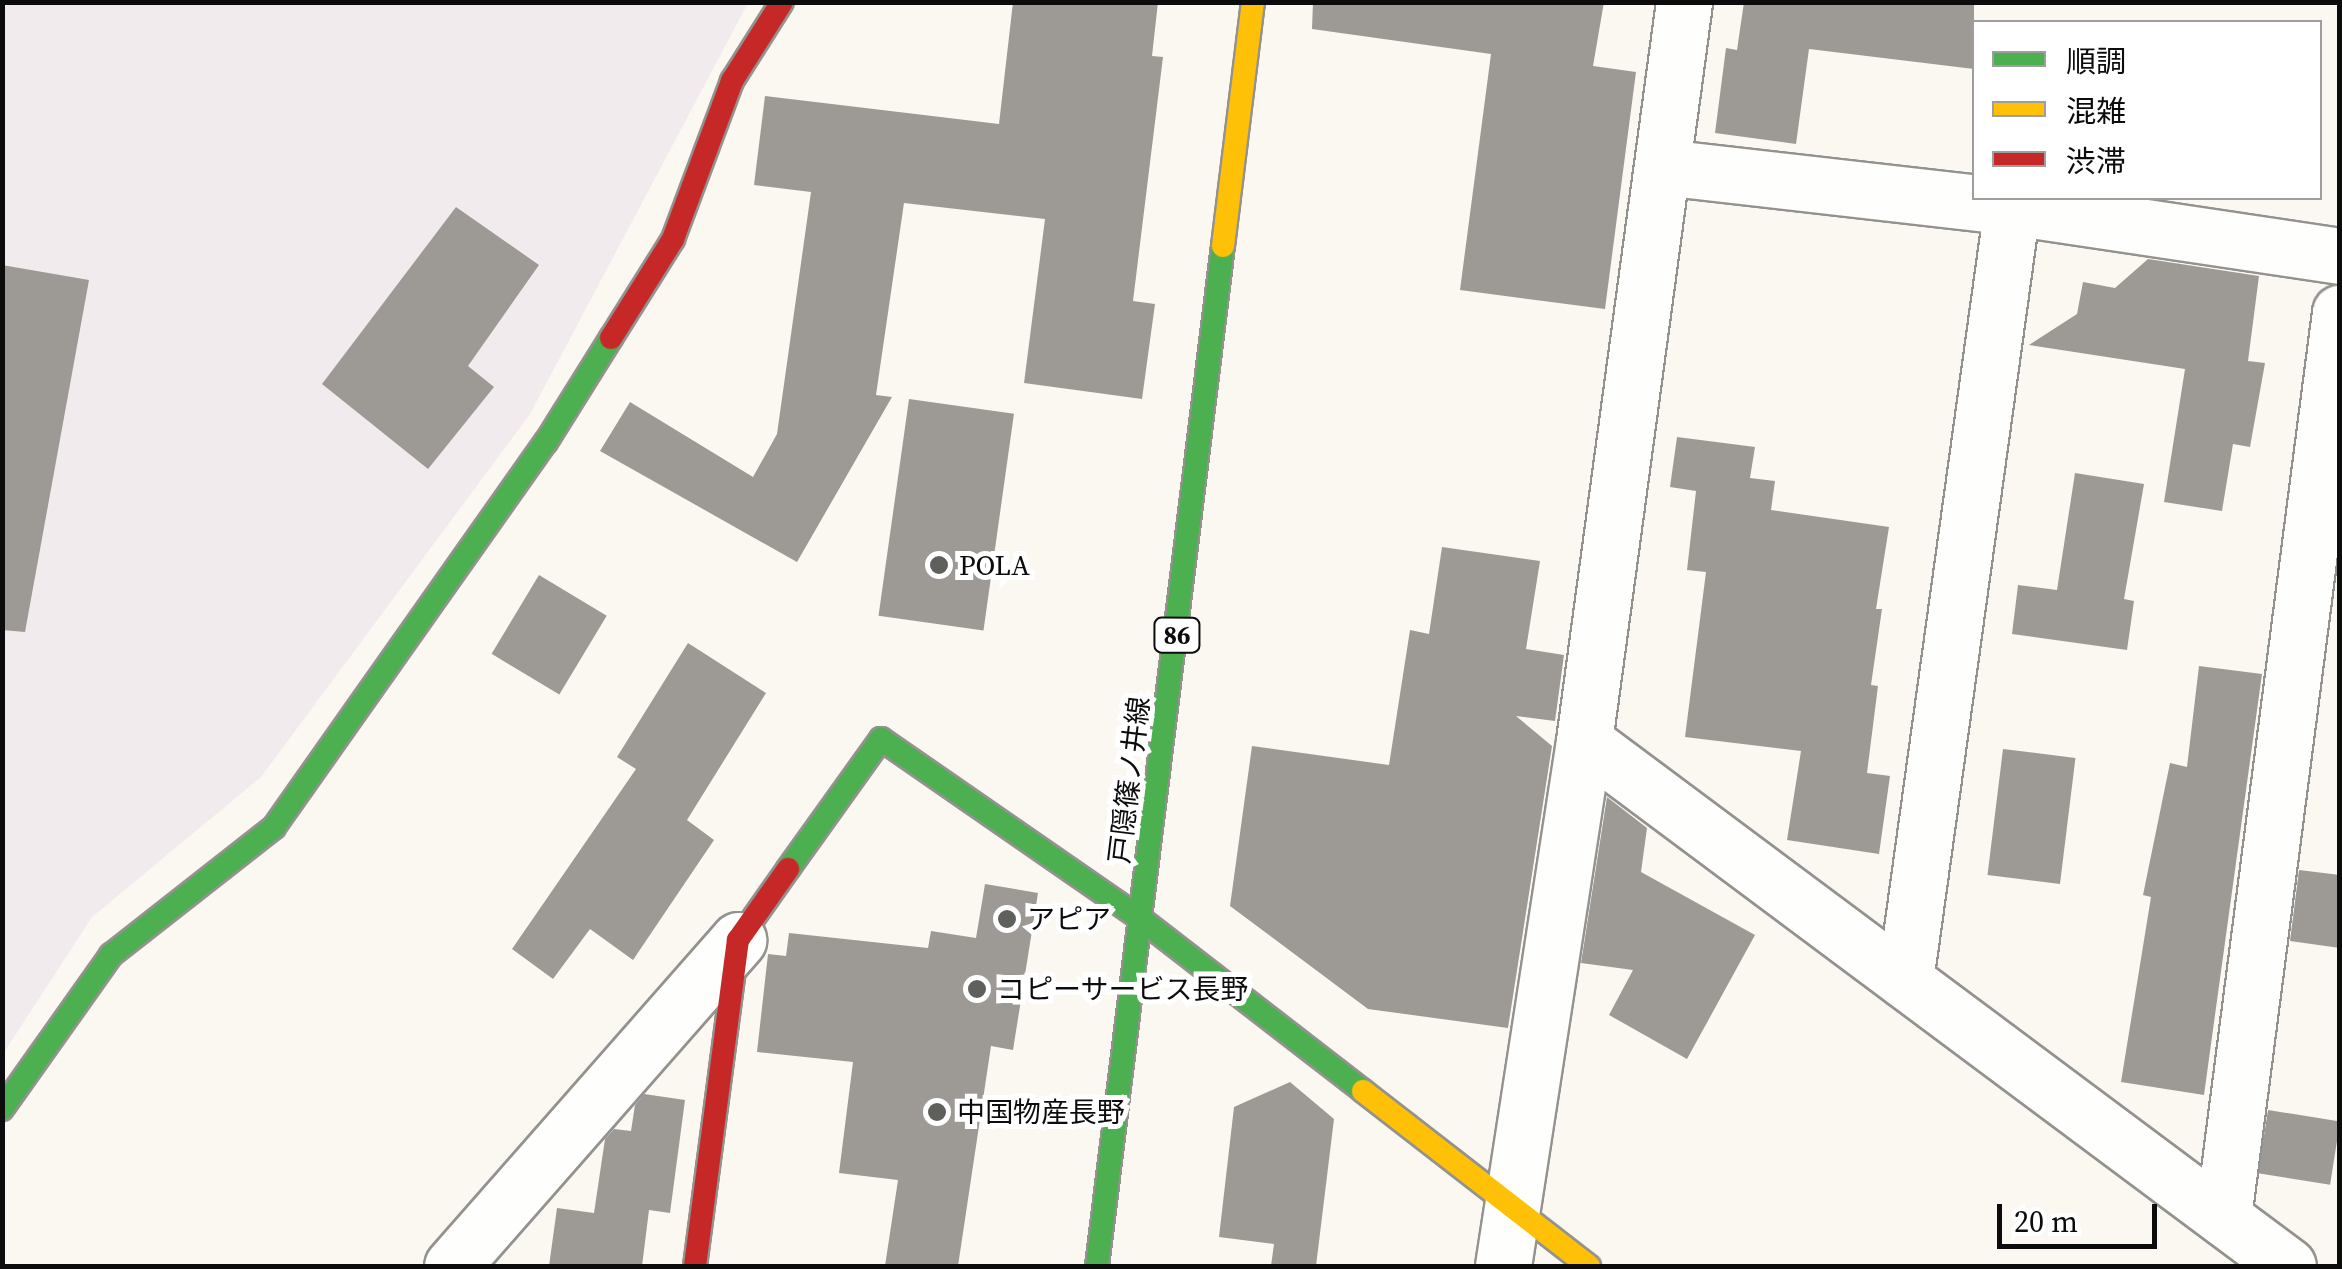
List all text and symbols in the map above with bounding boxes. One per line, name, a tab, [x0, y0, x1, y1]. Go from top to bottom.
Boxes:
legend	[1972, 20, 2322, 200]
text: 順調	[2066, 41, 2126, 82]
text: 混雑	[2066, 91, 2126, 132]
text: 渋滞	[2066, 141, 2126, 182]
place label: POLA	[959, 548, 1030, 582]
marker: POLA	[928, 554, 950, 576]
road number: 86	[1152, 615, 1202, 655]
street label: 戸隠篠ノ井線	[1102, 695, 1156, 865]
place label: アピア	[1027, 902, 1111, 936]
marker: アピア	[996, 908, 1018, 930]
place label: コピーサービス長野	[997, 972, 1249, 1006]
marker: コピーサービス長野	[966, 978, 988, 1000]
place label: 中国物産長野	[957, 1095, 1125, 1129]
marker: 中国物産長野	[926, 1101, 948, 1123]
scale bar	[2002, 1184, 2162, 1246]
text: 20 m	[2014, 1201, 2078, 1242]

